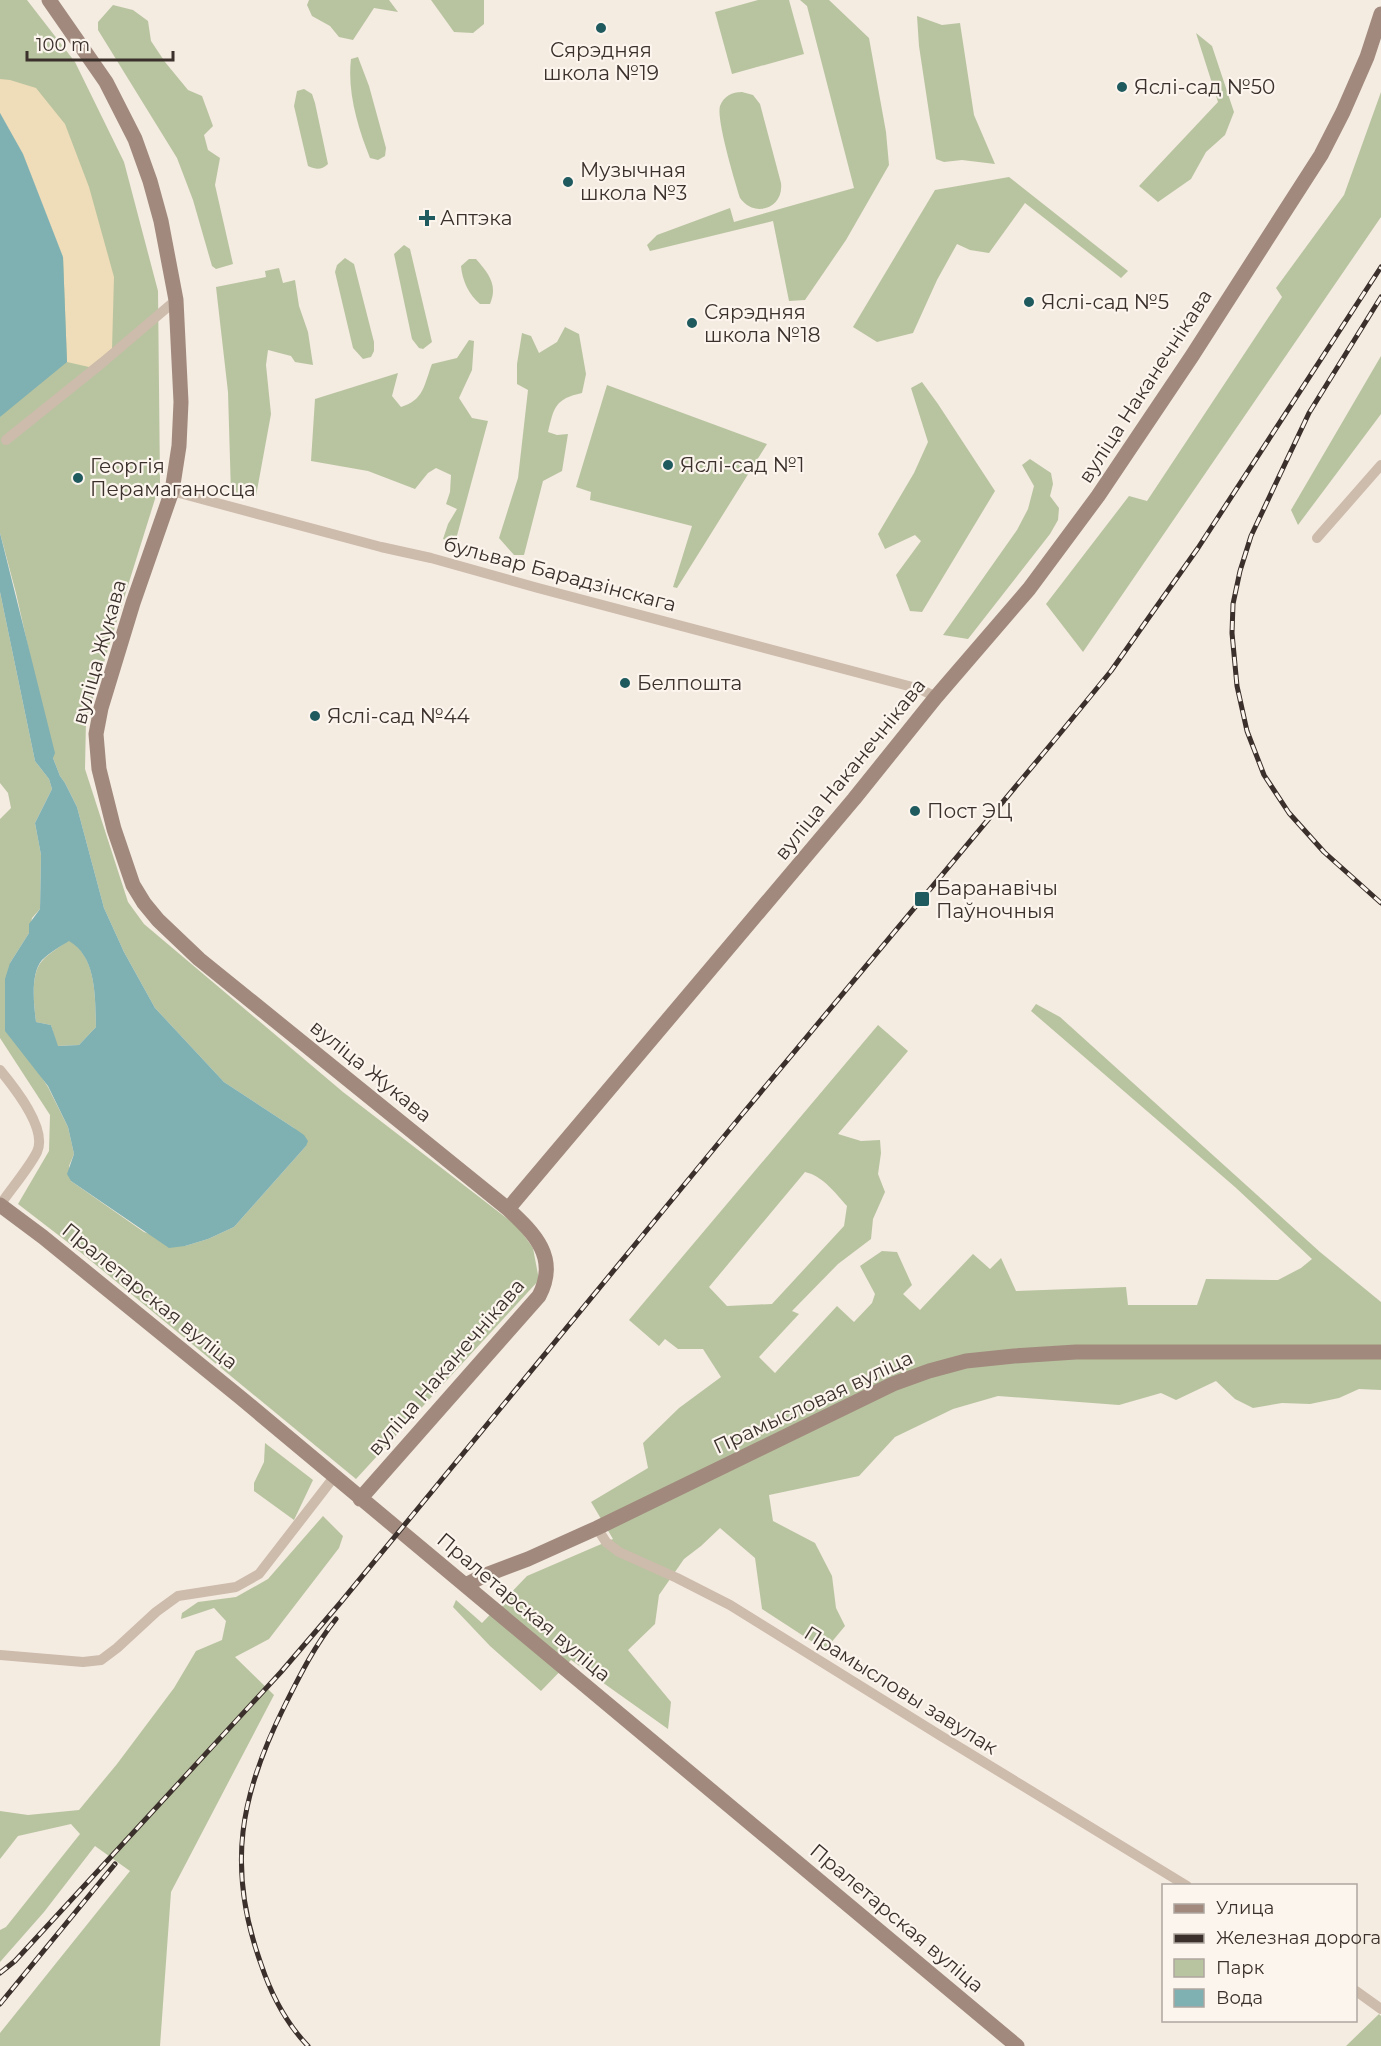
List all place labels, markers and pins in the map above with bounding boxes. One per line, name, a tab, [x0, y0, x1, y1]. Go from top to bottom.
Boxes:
marker: Сярэдняя школа №19	[594, 21, 608, 35]
place label: Сярэдняя школа №19	[543, 38, 659, 85]
place label: Яслі-сад №50	[1134, 75, 1275, 99]
marker: Яслі-сад №50	[1115, 80, 1129, 94]
place label: Музычная школа №3	[580, 158, 687, 205]
marker: Музычная школа №3	[561, 175, 575, 189]
place label: Аптэка	[440, 206, 512, 230]
marker: Аптэка	[418, 209, 436, 227]
place label: Яслі-сад №5	[1041, 290, 1169, 314]
marker: Яслі-сад №5	[1022, 295, 1036, 309]
place label: Сярэдняя школа №18	[704, 300, 821, 347]
marker: Сярэдняя школа №18	[685, 316, 699, 330]
place label: Яслі-сад №1	[680, 453, 804, 477]
place label: Георгія Перамаганосца	[90, 454, 256, 501]
marker: Яслі-сад №1	[661, 458, 675, 472]
marker: Георгія Перамаганосца	[71, 471, 85, 485]
place label: Белпошта	[637, 671, 742, 695]
marker: Белпошта	[618, 676, 632, 690]
place label: Яслі-сад №44	[327, 704, 470, 728]
marker: Яслі-сад №44	[308, 709, 322, 723]
place label: Пост ЭЦ	[927, 799, 1013, 823]
marker: Пост ЭЦ	[908, 804, 922, 818]
place label: Баранавічы Паўночныя	[936, 876, 1058, 923]
marker: Баранавічы Паўночныя	[913, 890, 931, 908]

